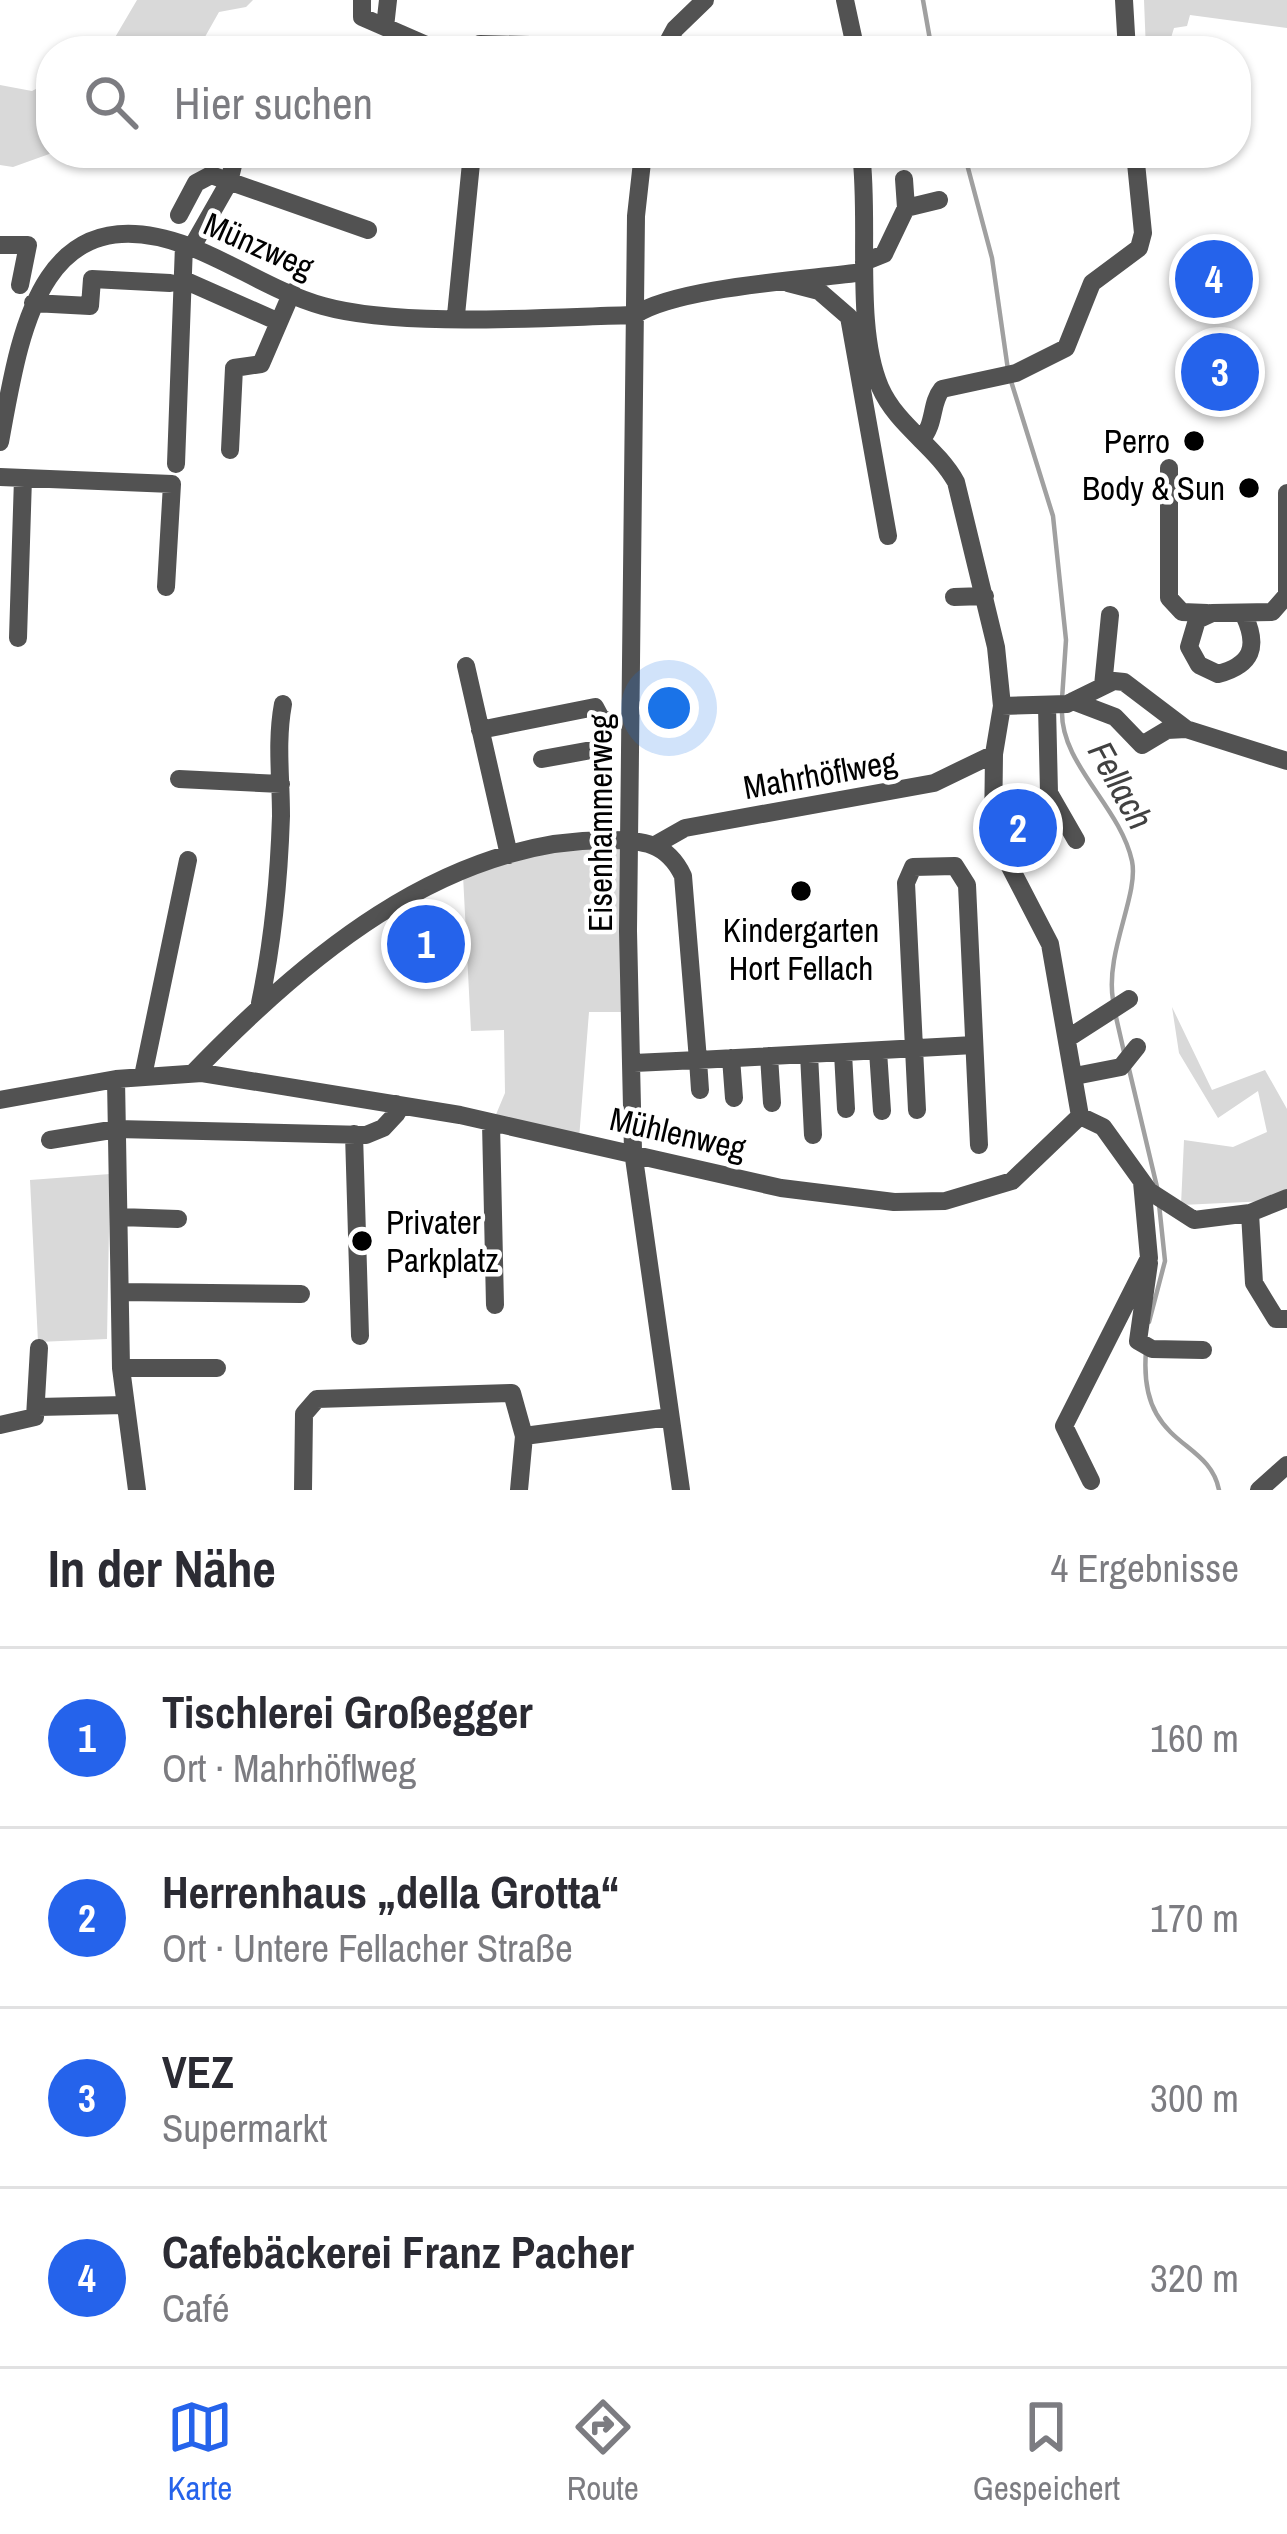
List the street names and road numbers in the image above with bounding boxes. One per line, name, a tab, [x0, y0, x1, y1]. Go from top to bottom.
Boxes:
street label: Münzweg	[197, 201, 321, 289]
street label: Eisenhammerweg	[578, 714, 622, 932]
street label: Mahrhöflweg	[740, 739, 900, 809]
street label: Mühlenweg	[606, 1096, 750, 1170]

